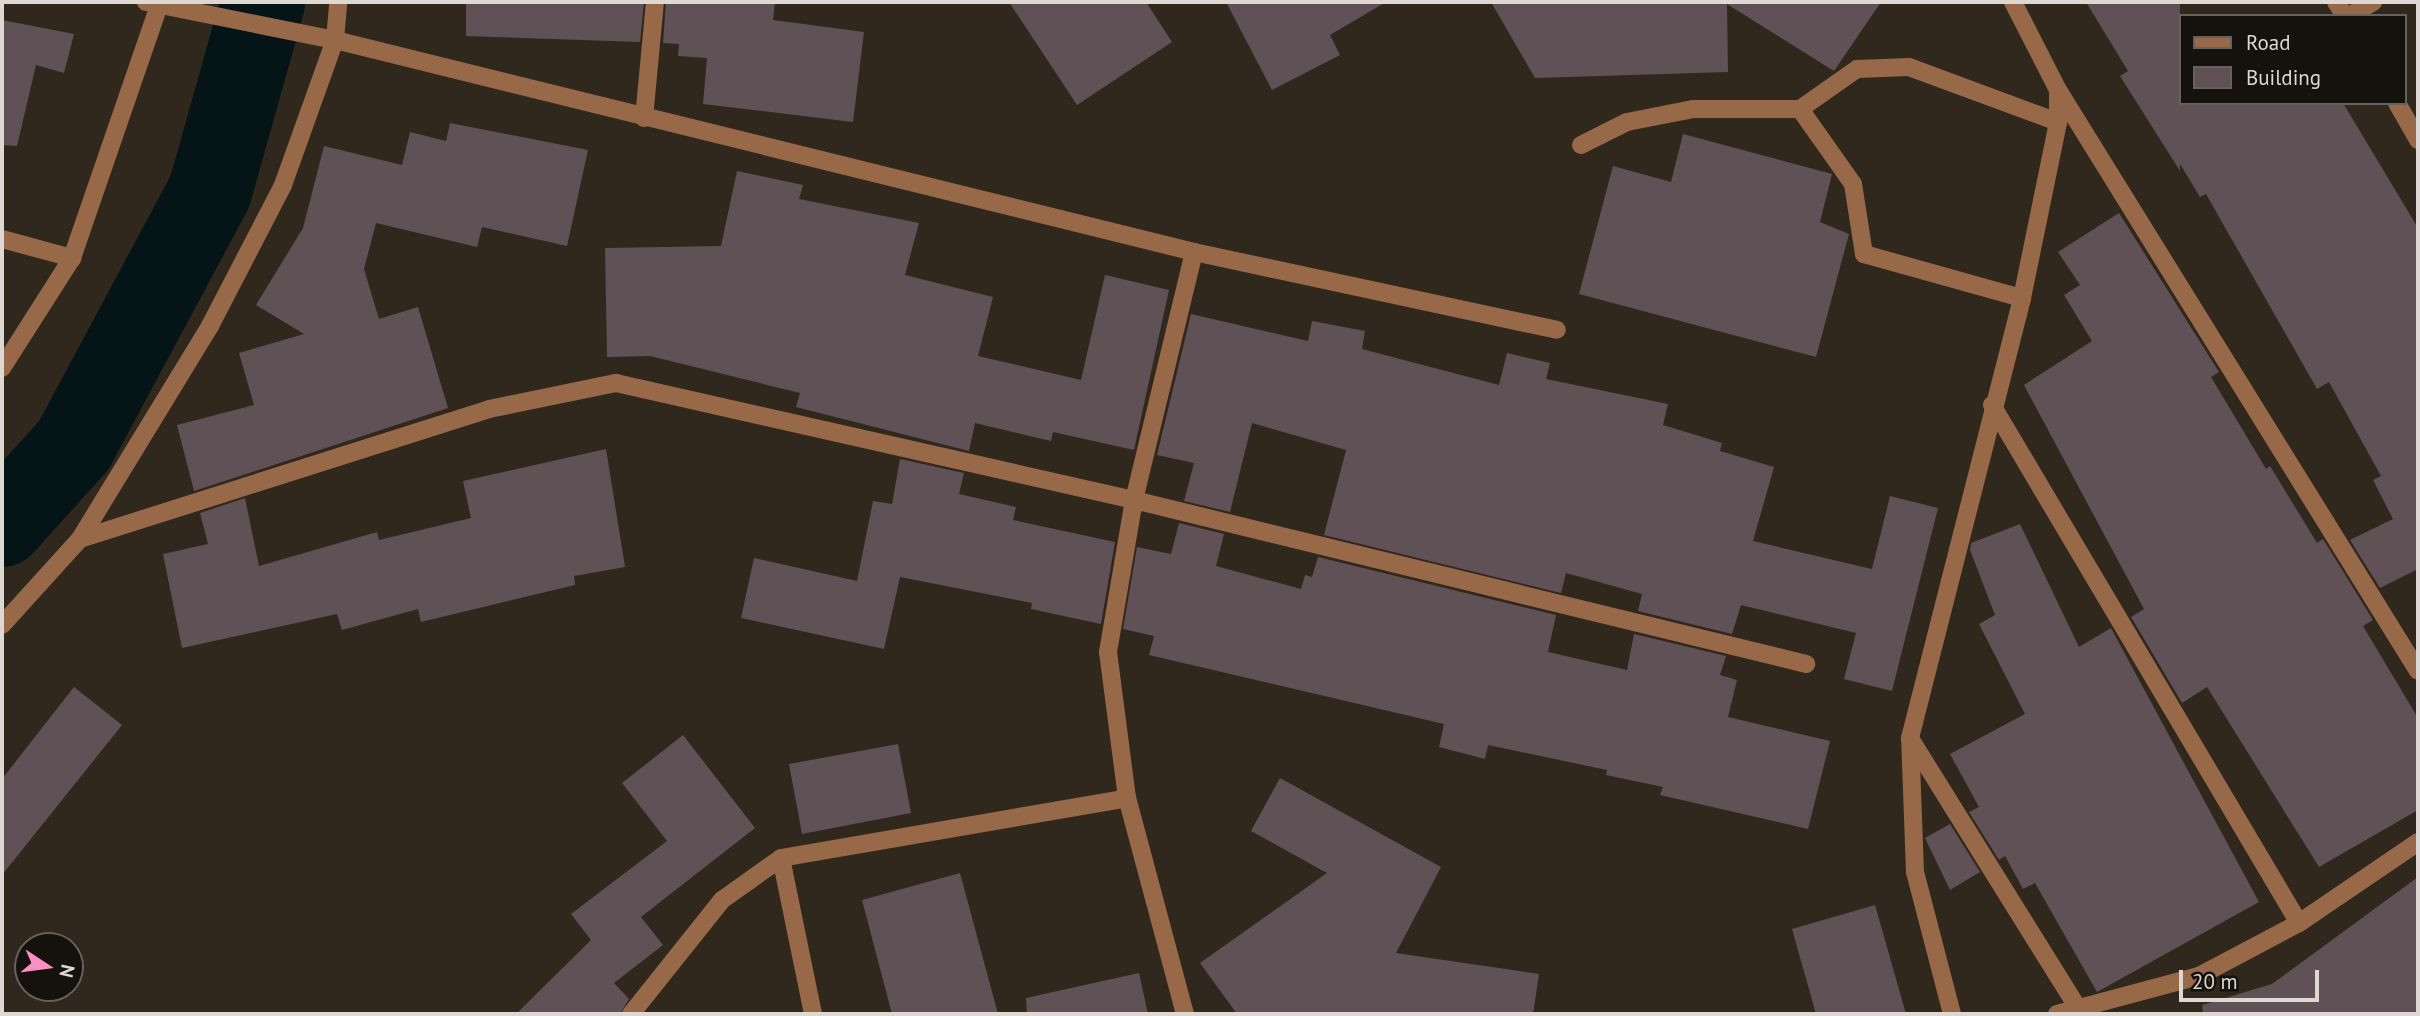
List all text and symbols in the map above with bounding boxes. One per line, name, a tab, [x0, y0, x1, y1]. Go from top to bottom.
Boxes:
legend	[2178, 14, 2406, 105]
text: Road	[2246, 29, 2290, 56]
text: Building	[2246, 64, 2321, 91]
north arrow	[14, 932, 84, 1002]
scale bar	[2182, 956, 2322, 1000]
text: N	[54, 962, 81, 980]
text: 20 m	[2192, 968, 2238, 995]

